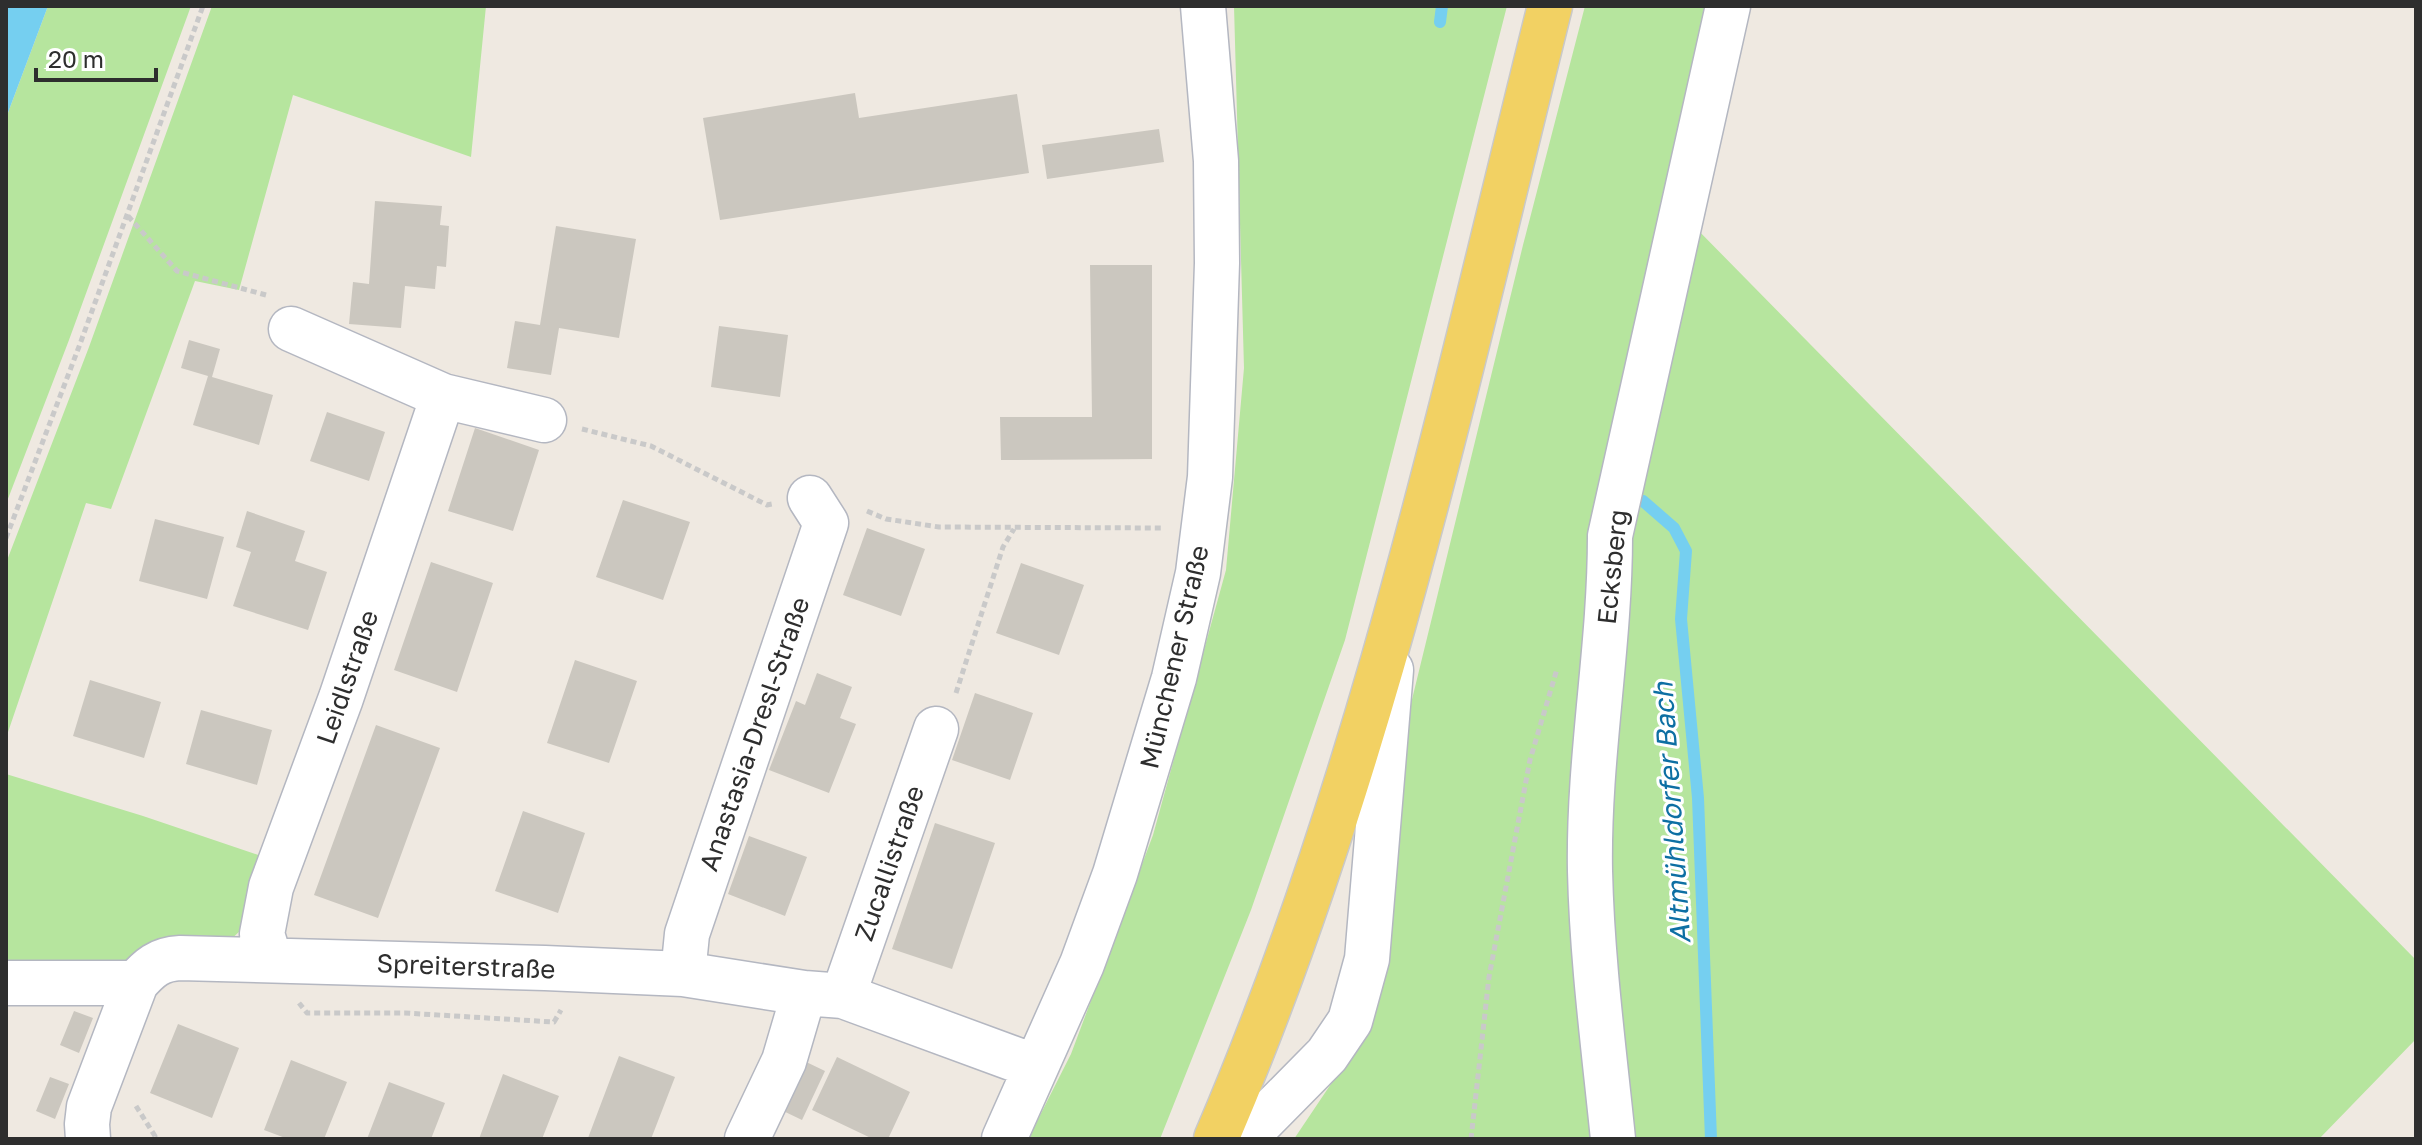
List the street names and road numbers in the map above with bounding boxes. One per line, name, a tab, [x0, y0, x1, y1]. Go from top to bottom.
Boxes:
street label: Ecksberg	[1591, 508, 1633, 626]
street label: Münchener Straße	[1133, 542, 1215, 772]
street label: Anastasia-Dresl-Straße	[693, 593, 815, 875]
street label: Leidlstraße	[310, 606, 384, 748]
street label: Zucallistraße	[848, 781, 930, 945]
street label: Spreiterstraße	[376, 947, 556, 985]

